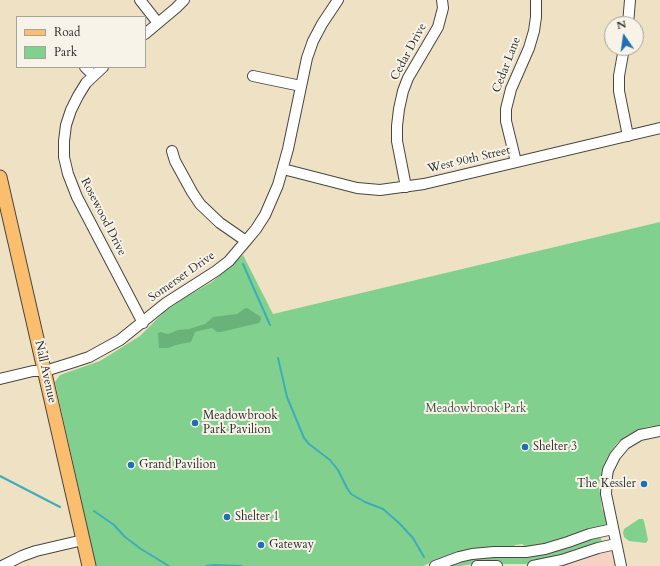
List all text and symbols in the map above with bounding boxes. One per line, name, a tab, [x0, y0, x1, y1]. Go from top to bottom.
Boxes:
legend	[16, 16, 146, 68]
north arrow	[604, 16, 644, 56]
text: N	[615, 16, 628, 33]
street label: Cedar Drive	[388, 21, 430, 83]
text: Road	[54, 24, 80, 40]
street label: Cedar Lane	[490, 35, 524, 95]
text: Park	[54, 44, 77, 60]
street label: West 90th Street	[426, 143, 512, 177]
street label: Rosewood Drive	[77, 176, 129, 258]
street label: Somerset Drive	[146, 249, 218, 305]
street label: Nall Avenue	[31, 339, 59, 405]
park label: Meadowbrook Park	[426, 402, 526, 416]
place label: Meadowbrook Park Pavilion	[203, 409, 278, 437]
marker: Meadowbrook Park Pavilion	[190, 418, 200, 428]
place label: Shelter 3	[533, 440, 577, 454]
marker: Shelter 3	[520, 442, 530, 452]
place label: Grand Pavilion	[139, 458, 216, 472]
marker: Grand Pavilion	[126, 460, 136, 470]
place label: The Kessler	[577, 477, 636, 491]
marker: The Kessler	[639, 479, 649, 489]
place label: Shelter 1	[235, 510, 279, 524]
marker: Shelter 1	[222, 512, 232, 522]
place label: Gateway	[269, 538, 314, 552]
marker: Gateway	[256, 540, 266, 550]

